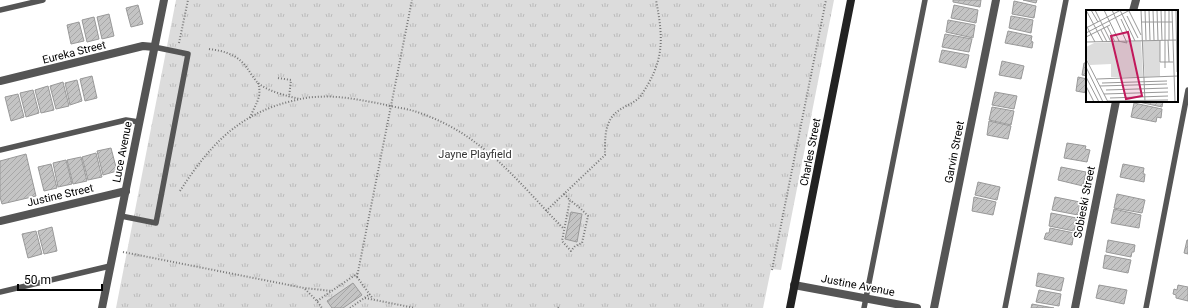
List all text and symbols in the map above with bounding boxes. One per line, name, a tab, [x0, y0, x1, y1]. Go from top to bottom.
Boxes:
inset map	[1086, 10, 1178, 102]
street label: Eureka Street	[41, 38, 108, 67]
street label: Charles Street	[798, 117, 824, 187]
street label: Garvin Street	[942, 119, 967, 184]
street label: Luce Avenue	[110, 120, 135, 184]
park label: Jayne Playfield	[438, 148, 512, 161]
street label: Sobieski Street	[1071, 165, 1098, 239]
street label: Justine Street	[26, 181, 95, 209]
scale bar	[18, 266, 102, 292]
street label: Justine Avenue	[820, 272, 896, 299]
text: 50 m	[24, 273, 51, 287]

